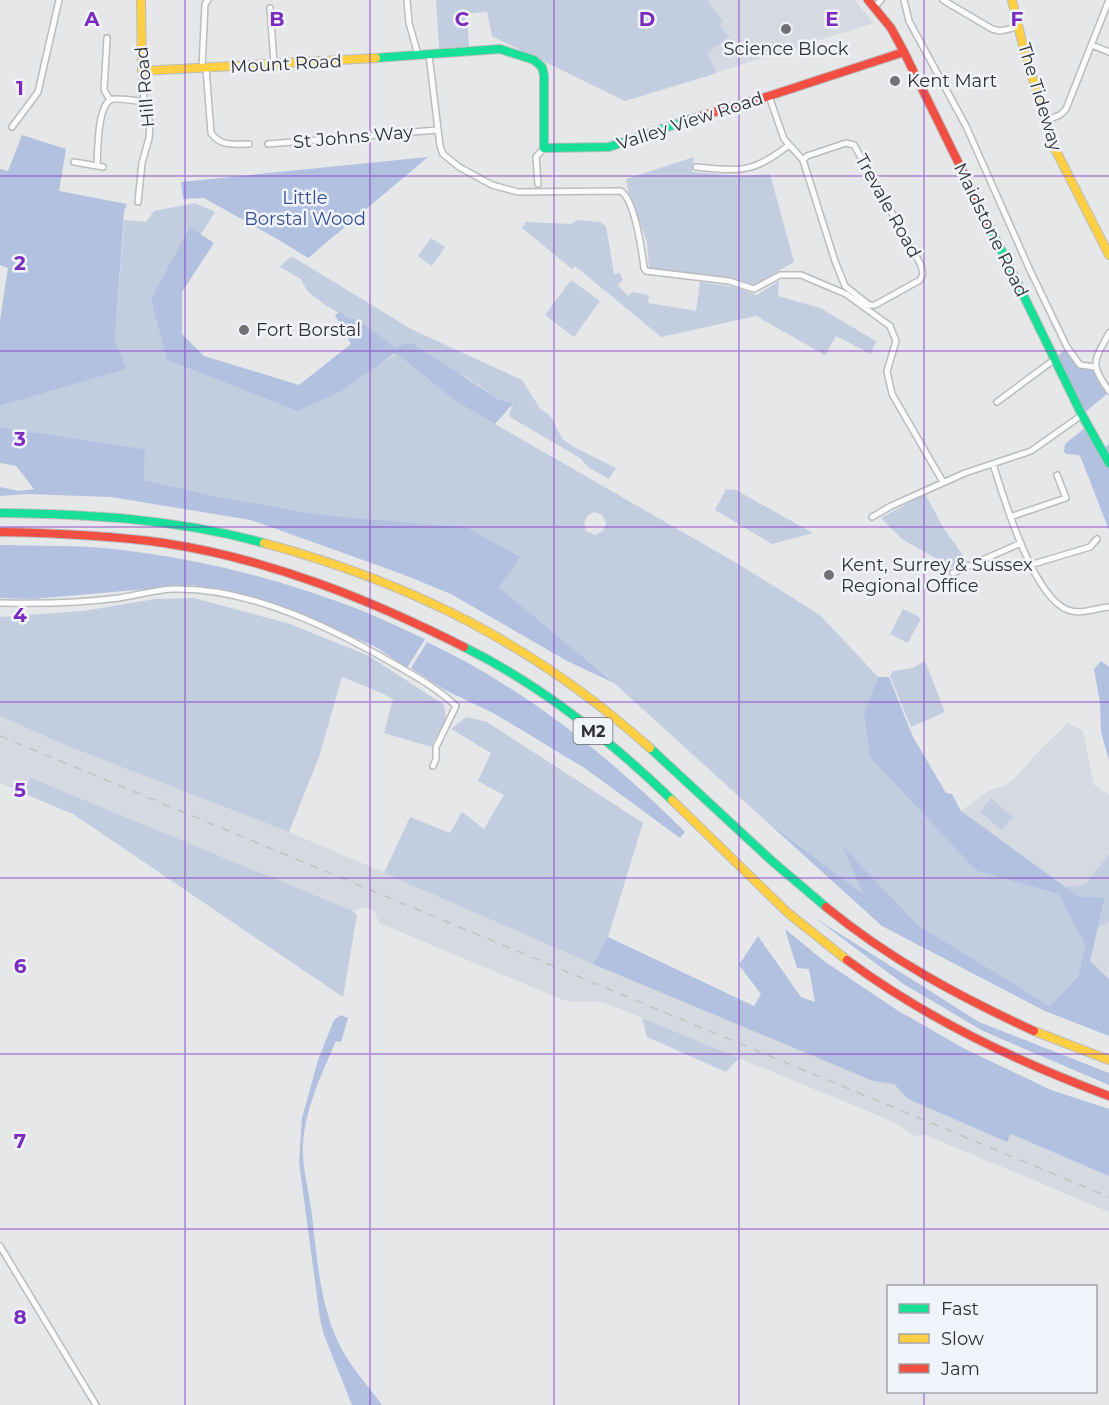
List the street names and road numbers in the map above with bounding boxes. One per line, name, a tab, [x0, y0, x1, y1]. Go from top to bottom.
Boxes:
street label: The Tideway	[1013, 40, 1067, 154]
street label: Hill Road	[131, 46, 159, 128]
street label: Mount Road	[230, 50, 342, 78]
street label: Valley View Road	[614, 87, 766, 155]
street label: St Johns Way	[292, 121, 414, 153]
street label: Trevale Road	[850, 150, 926, 262]
street label: Maidstone Road	[949, 159, 1033, 301]
road number: M2	[574, 718, 612, 744]

